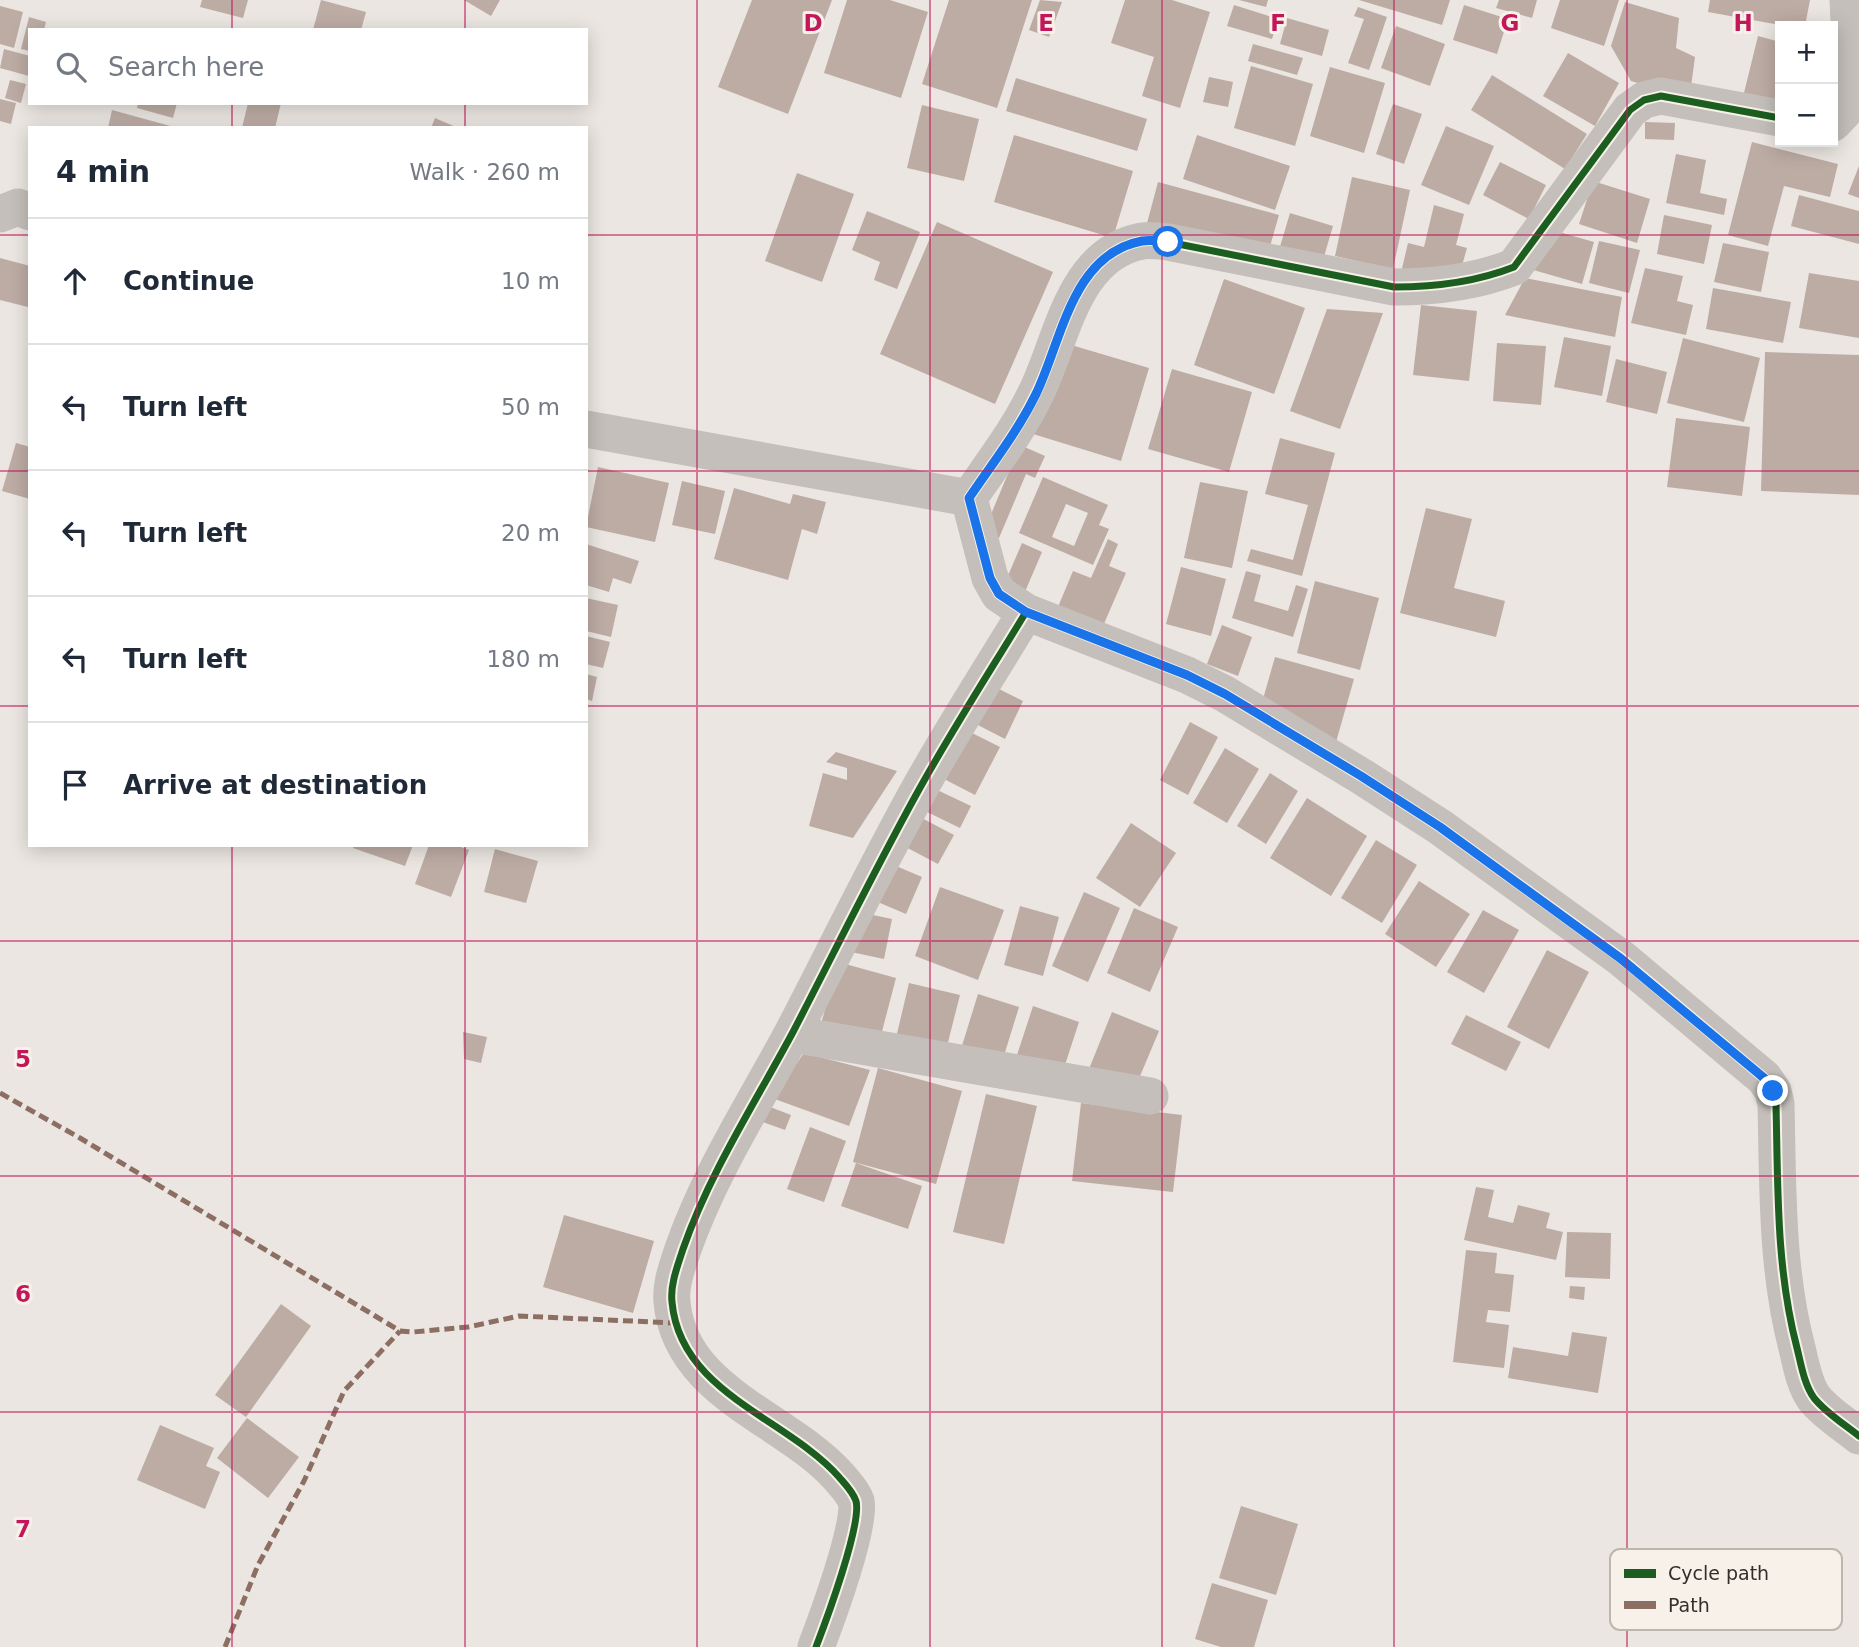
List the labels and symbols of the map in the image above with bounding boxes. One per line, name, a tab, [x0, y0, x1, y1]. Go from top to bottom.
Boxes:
text: D	[803, 10, 823, 36]
text: E	[1038, 10, 1054, 36]
text: F	[1270, 10, 1286, 36]
text: G	[1501, 10, 1519, 36]
text: H	[1733, 10, 1753, 36]
route start	[1152, 226, 1183, 257]
text: 5	[15, 1046, 31, 1072]
route end	[1757, 1075, 1788, 1106]
text: 6	[15, 1281, 31, 1307]
text: 7	[15, 1516, 31, 1542]
legend	[1610, 1549, 1842, 1630]
text: Cycle path	[1668, 1562, 1769, 1584]
text: Path	[1668, 1594, 1710, 1616]

